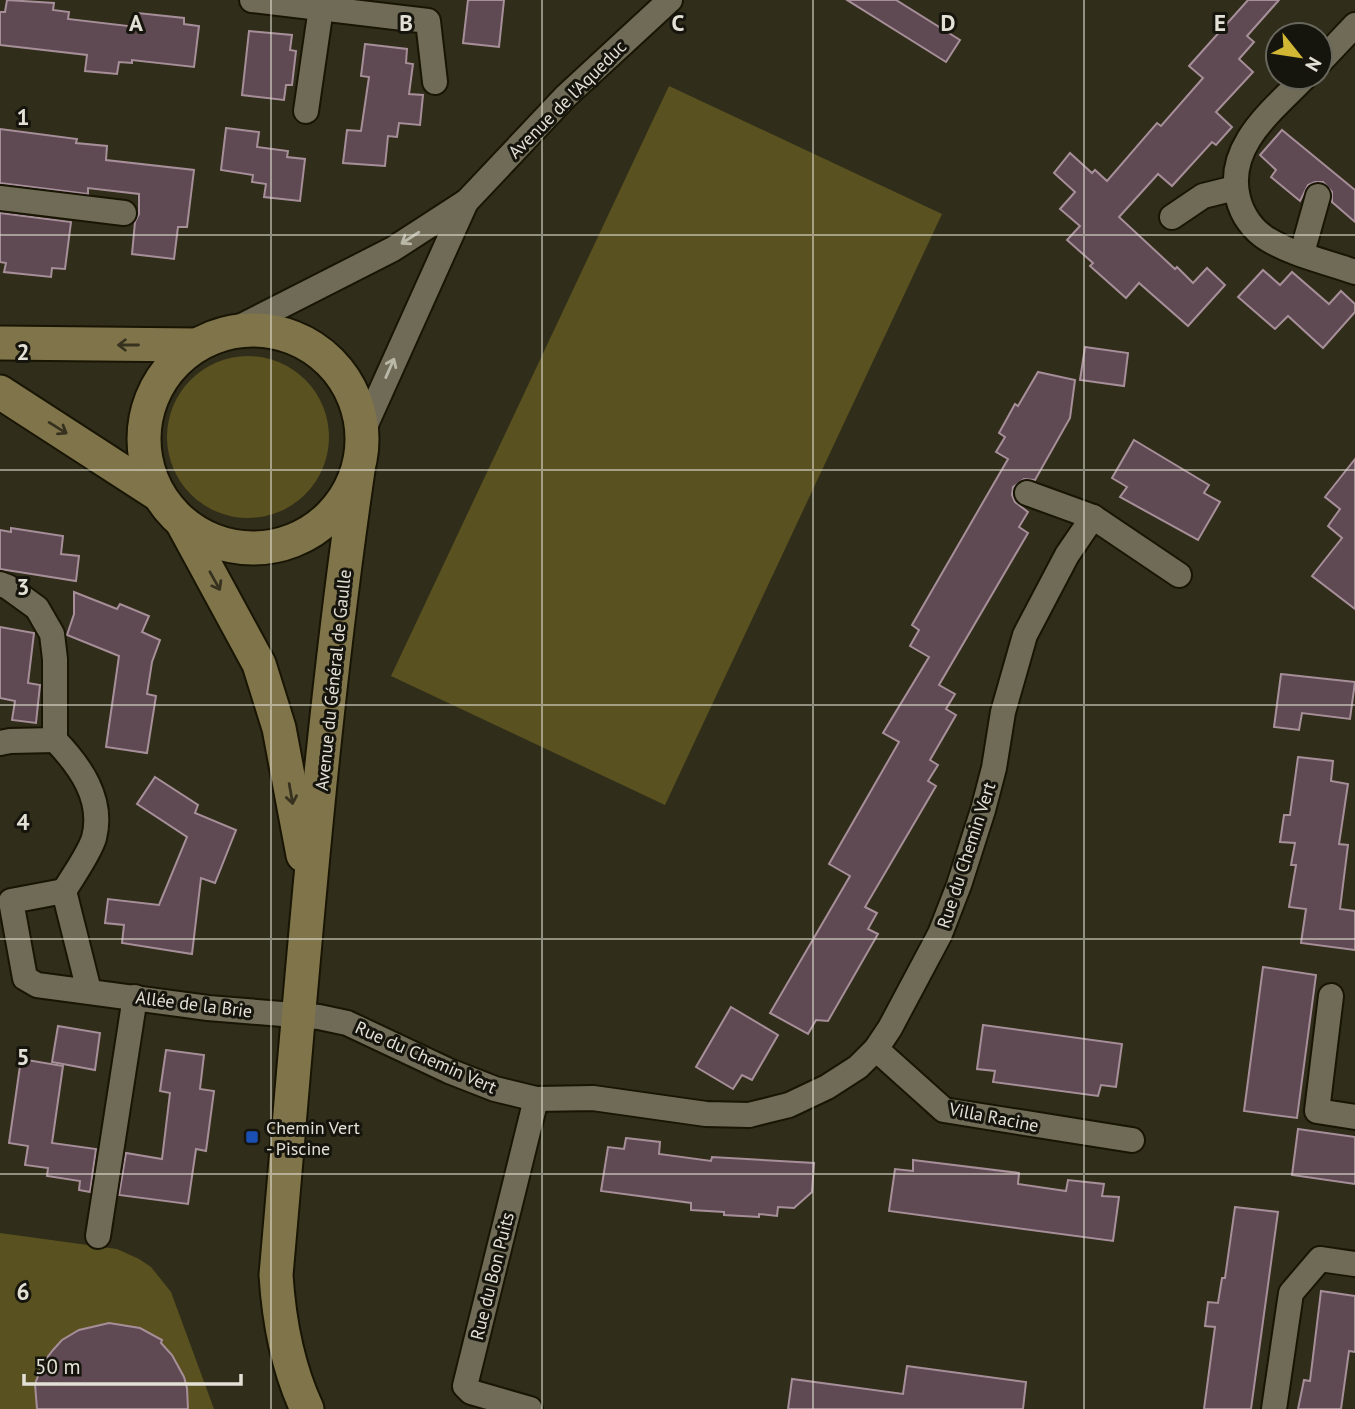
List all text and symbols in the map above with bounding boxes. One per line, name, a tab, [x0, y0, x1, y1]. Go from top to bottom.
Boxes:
text: A	[129, 8, 143, 37]
text: B	[399, 8, 413, 37]
text: C	[672, 8, 685, 37]
text: D	[941, 8, 955, 37]
text: E	[1214, 8, 1226, 37]
north arrow	[1264, 21, 1334, 91]
street label: Avenue de l'Aqueduc	[503, 35, 631, 163]
text: N	[1300, 53, 1327, 76]
text: 1	[16, 102, 30, 131]
one-way arrow	[400, 231, 420, 245]
text: 2	[16, 337, 30, 366]
one-way arrow	[117, 338, 140, 352]
one-way arrow	[384, 358, 397, 379]
one-way arrow	[48, 420, 67, 435]
street label: Avenue du Général de Gaulle	[310, 568, 356, 792]
one-way arrow	[208, 571, 222, 591]
text: 3	[16, 572, 30, 601]
street label: Rue du Chemin Vert	[932, 779, 1000, 931]
one-way arrow	[285, 782, 299, 805]
text: 4	[16, 807, 30, 836]
street label: Allée de la Brie	[134, 985, 254, 1023]
street label: Rue du Chemin Vert	[352, 1016, 500, 1098]
text: 5	[16, 1042, 30, 1071]
street label: Villa Racine	[946, 1097, 1041, 1137]
place label: Chemin Vert - Piscine	[266, 1116, 360, 1160]
marker: Chemin Vert - Piscine	[244, 1129, 260, 1145]
street label: Rue du Bon Puits	[465, 1210, 519, 1342]
text: 6	[16, 1277, 30, 1306]
scale bar	[24, 1342, 242, 1386]
text: 50 m	[35, 1353, 81, 1380]

